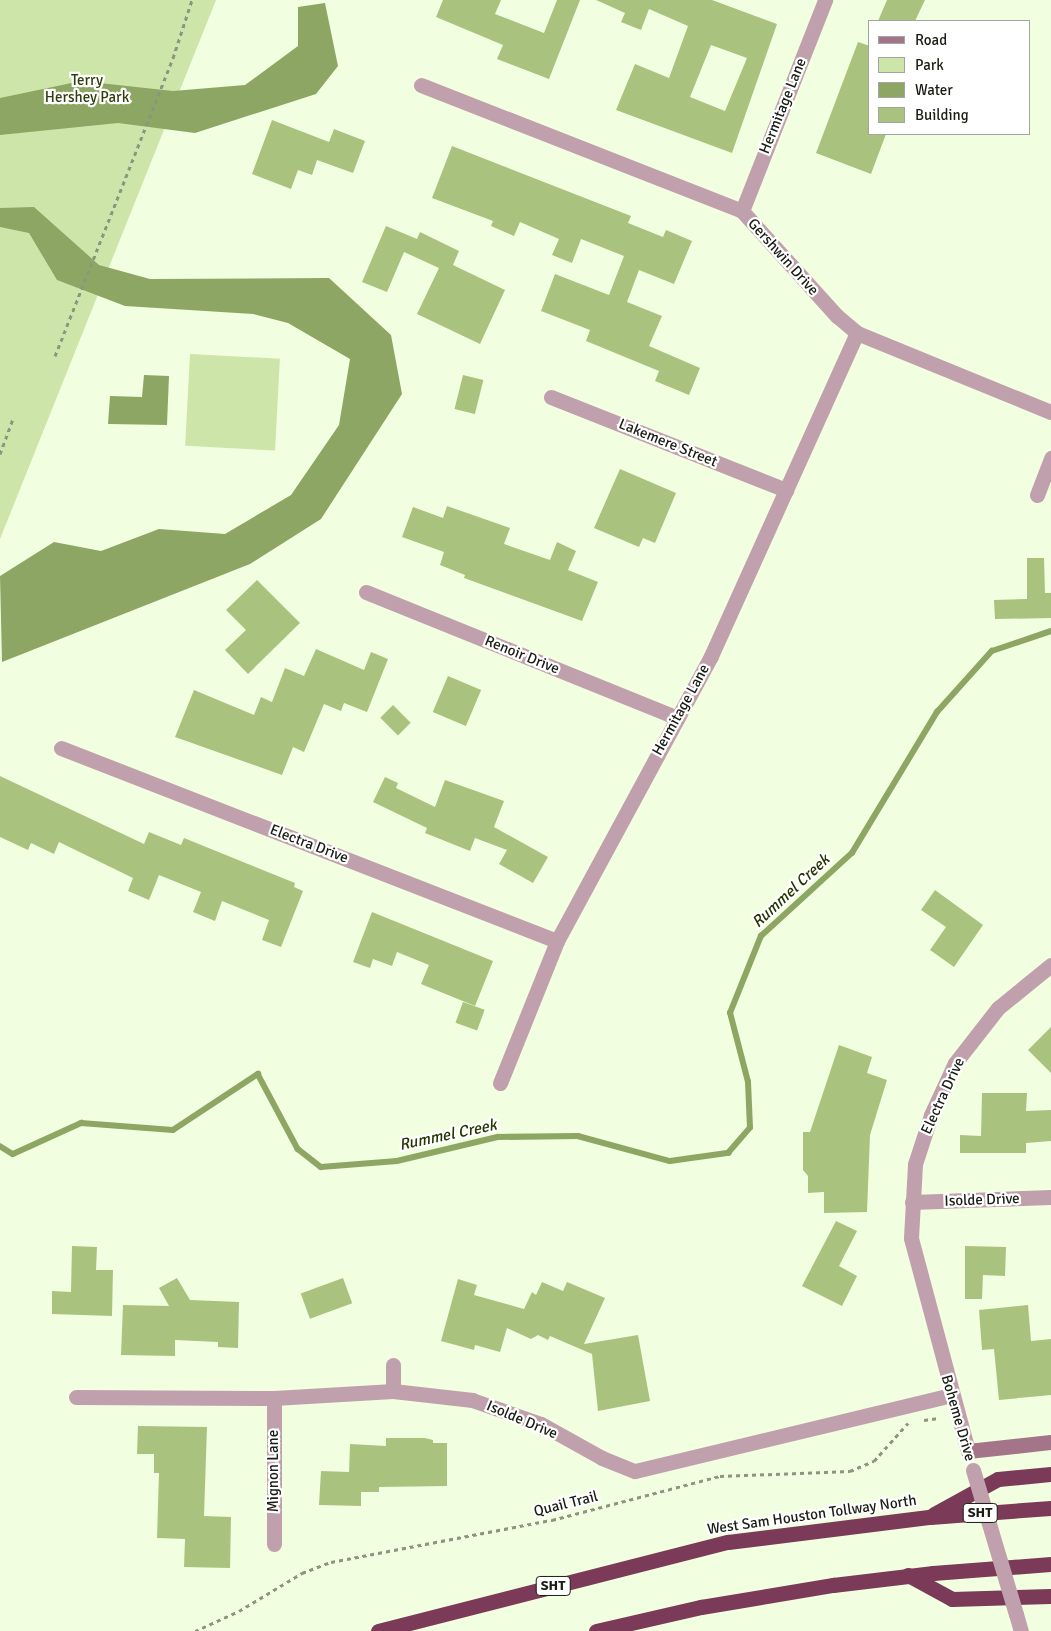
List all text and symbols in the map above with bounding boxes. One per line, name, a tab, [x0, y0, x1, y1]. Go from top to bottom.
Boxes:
legend	[868, 20, 1031, 135]
text: Road	[915, 31, 947, 49]
street label: Hermitage Lane	[756, 56, 810, 156]
text: Park	[915, 56, 944, 74]
park label: Terry Hershey Park	[45, 71, 129, 106]
text: Water	[915, 81, 953, 99]
text: Building	[915, 106, 969, 124]
street label: Gershwin Drive	[744, 215, 822, 299]
street label: Lakemere Street	[616, 415, 720, 471]
street label: Renoir Drive	[482, 632, 562, 678]
street label: Hermitage Lane	[649, 661, 713, 759]
street label: Electra Drive	[267, 821, 351, 867]
water label: Rummel Creek	[748, 850, 834, 932]
street label: Electra Drive	[917, 1055, 969, 1137]
water label: Rummel Creek	[398, 1115, 498, 1155]
street label: Isolde Drive	[944, 1190, 1020, 1210]
street label: Boheme Drive	[937, 1373, 979, 1463]
street label: Isolde Drive	[484, 1397, 560, 1443]
street label: Mignon Lane	[265, 1430, 283, 1512]
street label: Quail Trail	[532, 1487, 600, 1521]
street label: West Sam Houston Tollway North	[706, 1491, 918, 1539]
road number: SHT	[962, 1502, 998, 1525]
road number: SHT	[536, 1574, 570, 1598]

